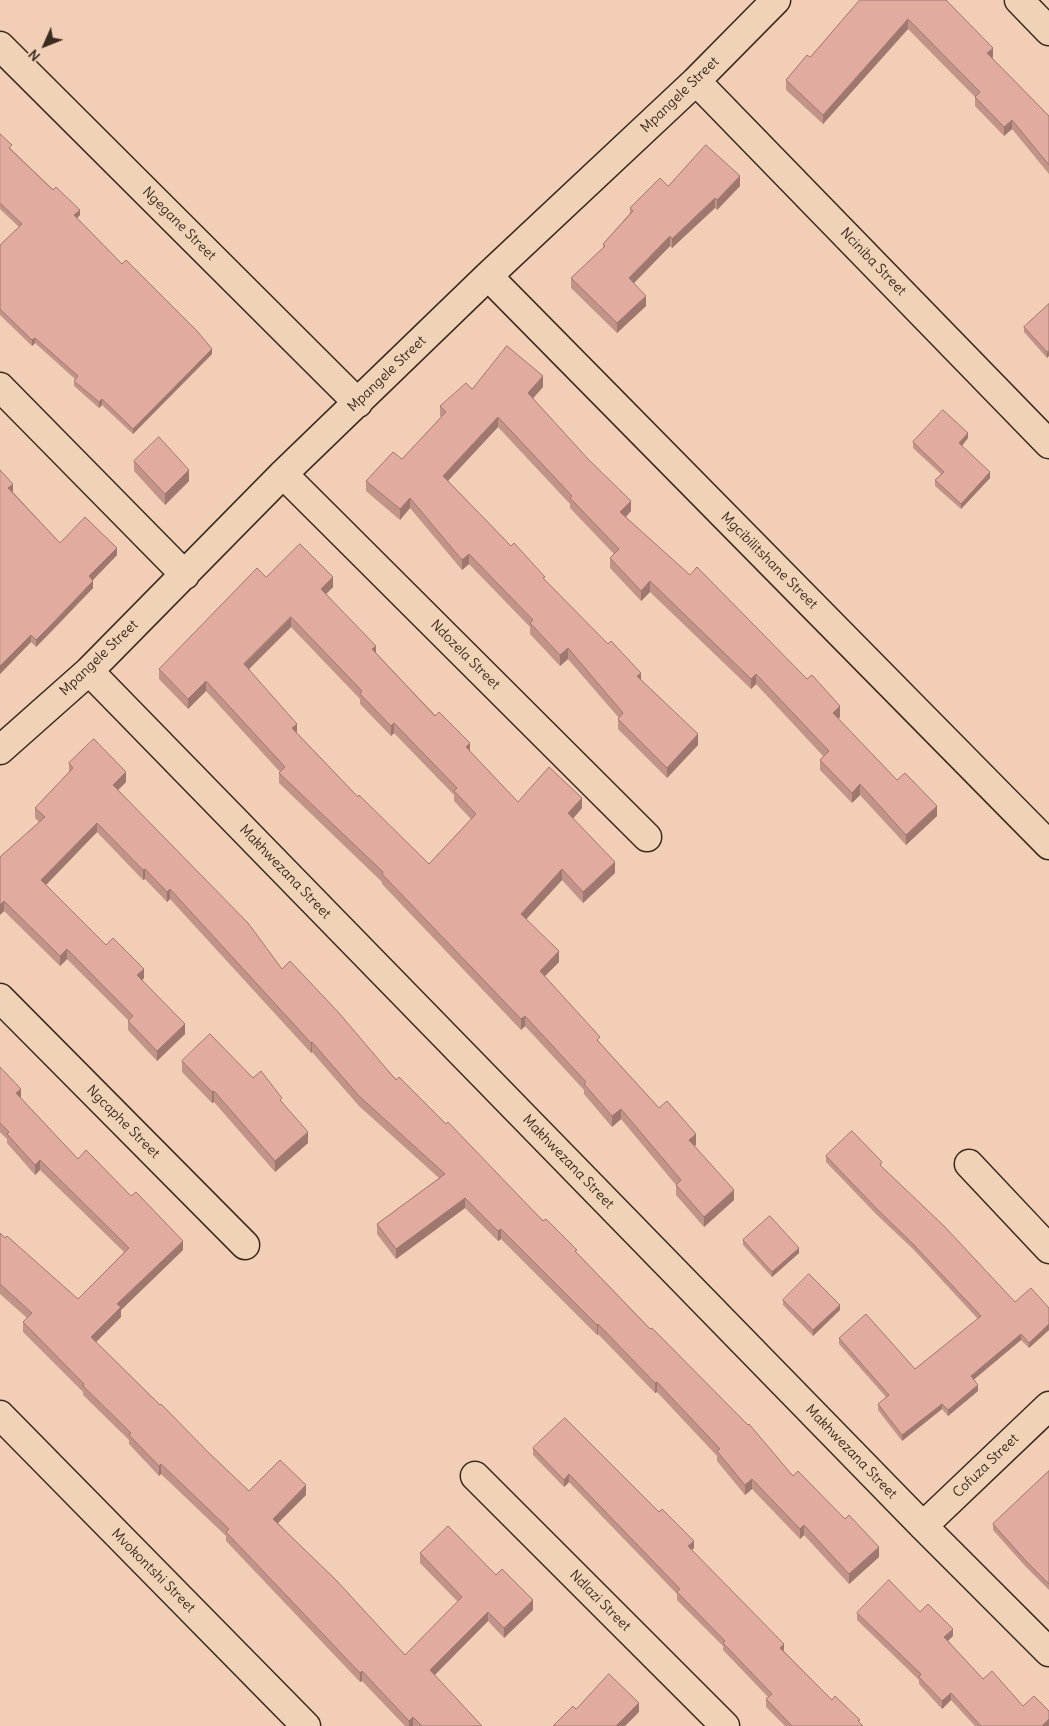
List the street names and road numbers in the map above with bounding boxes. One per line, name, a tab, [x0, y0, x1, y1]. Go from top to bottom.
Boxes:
street label: Mpangele Street	[637, 53, 723, 137]
street label: Ngegane Street	[139, 184, 219, 264]
street label: Nciniba Street	[837, 225, 909, 299]
street label: Mpangele Street	[344, 332, 430, 416]
street label: Mgcibilitshane Street	[717, 509, 821, 613]
street label: Mpangele Street	[56, 616, 142, 700]
street label: Ndozela Street	[427, 617, 503, 693]
street label: Makhwezana Street	[236, 821, 334, 923]
street label: Ngcaphe Street	[83, 1082, 163, 1162]
street label: Makhwezana Street	[519, 1111, 617, 1213]
street label: Makhwezana Street	[802, 1401, 900, 1503]
street label: Cofuza Street	[950, 1430, 1022, 1502]
street label: Mvokontshi Street	[108, 1526, 198, 1616]
street label: Ndlazi Street	[566, 1567, 634, 1635]

